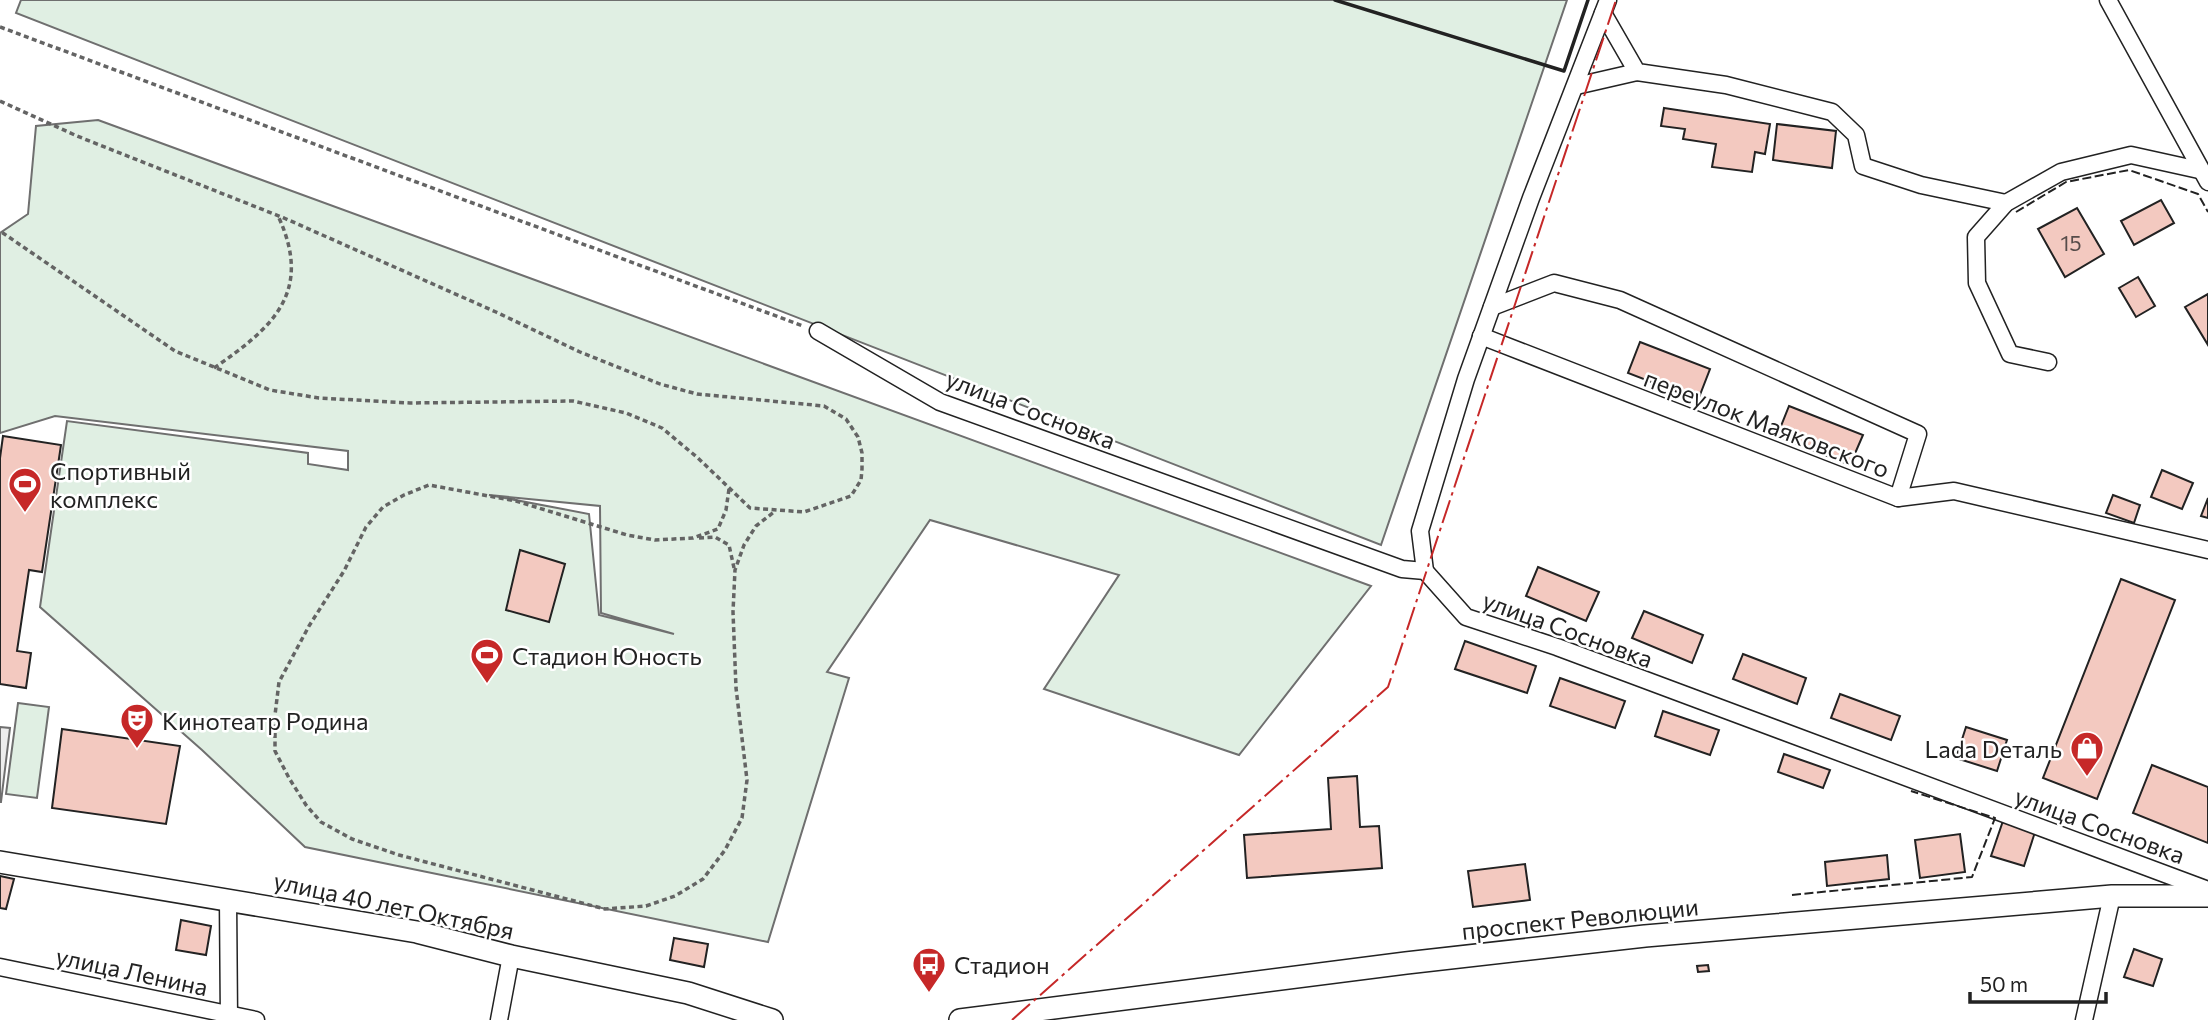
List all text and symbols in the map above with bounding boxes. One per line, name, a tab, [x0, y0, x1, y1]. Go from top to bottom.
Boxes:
house number: 15	[2060, 230, 2082, 255]
street label: улица Сосновка	[942, 363, 1120, 455]
street label: переулок Маяковского	[1640, 363, 1894, 483]
place label: Спортивный комплекс	[50, 456, 191, 513]
sports icon: Спортивный комплекс	[6, 465, 44, 514]
street label: улица Сосновка	[1479, 585, 1657, 673]
sports icon: Стадион Юность	[468, 636, 506, 685]
place label: Стадион Юность	[512, 641, 702, 670]
theatre icon: Кинотеатр Родина	[118, 701, 156, 750]
place label: Кинотеатр Родина	[162, 706, 369, 735]
shop icon: Lada Dеталь	[2068, 729, 2106, 778]
place label: Lada Dеталь	[1924, 734, 2062, 763]
street label: улица Сосновка	[2011, 781, 2189, 869]
street label: улица 40 лет Октября	[271, 865, 517, 945]
street label: проспект Революции	[1460, 891, 1700, 945]
street label: улица Ленина	[53, 941, 211, 1001]
bus stop icon: Стадион	[910, 945, 948, 994]
place label: Стадион	[954, 950, 1050, 979]
scale bar	[1970, 960, 2106, 1004]
text: 50 m	[1980, 971, 2028, 996]

